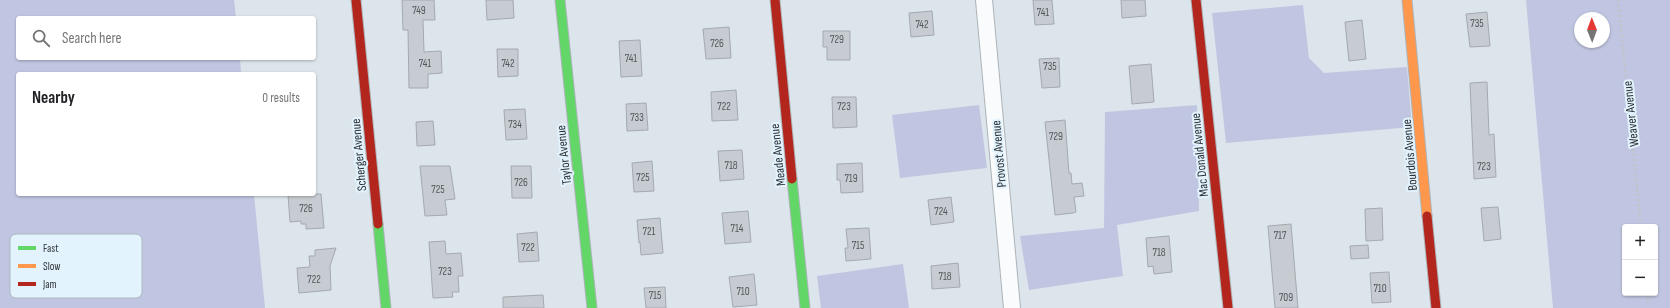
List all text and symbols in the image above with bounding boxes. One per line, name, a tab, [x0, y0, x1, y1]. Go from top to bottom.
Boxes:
house number: 749	[412, 4, 426, 17]
house number: 741	[1037, 6, 1049, 19]
north arrow	[1574, 12, 1610, 48]
search box	[16, 16, 316, 60]
house number: 735	[1470, 17, 1484, 30]
house number: 742	[915, 18, 929, 31]
icon: search	[30, 27, 52, 49]
text: Search here	[62, 29, 122, 48]
house number: 729	[830, 33, 844, 46]
house number: 726	[710, 37, 724, 50]
house number: 741	[625, 52, 637, 65]
house number: 741	[419, 57, 431, 70]
house number: 742	[501, 57, 515, 70]
house number: 735	[1043, 60, 1057, 73]
street label: Weaver Avenue	[1620, 80, 1642, 148]
text: Nearby	[32, 88, 75, 108]
text: 0 results	[262, 90, 300, 106]
house number: 722	[717, 100, 731, 113]
house number: 723	[837, 100, 851, 113]
house number: 733	[630, 111, 644, 124]
street label: Mac Donald Avenue	[1188, 112, 1212, 198]
street label: Scherger Avenue	[348, 118, 370, 192]
house number: 734	[508, 118, 522, 131]
street label: Bourdois Avenue	[1399, 118, 1421, 191]
street label: Provost Avenue	[988, 120, 1010, 188]
street label: Meade Avenue	[767, 123, 789, 187]
street label: Taylor Avenue	[553, 124, 575, 185]
house number: 729	[1049, 130, 1063, 143]
house number: 718	[724, 159, 738, 172]
house number: 723	[1477, 160, 1491, 173]
house number: 725	[636, 171, 650, 184]
house number: 719	[844, 172, 858, 185]
house number: 726	[514, 176, 528, 189]
house number: 725	[431, 183, 445, 196]
house number: 726	[299, 202, 313, 215]
house number: 724	[934, 205, 948, 218]
house number: 714	[731, 222, 744, 235]
map controls	[1622, 224, 1658, 296]
button: +	[1622, 224, 1658, 260]
house number: 721	[643, 225, 656, 238]
house number: 717	[1274, 229, 1287, 242]
legend	[10, 234, 142, 298]
house number: 715	[852, 239, 864, 252]
house number: 722	[521, 241, 535, 254]
text: Fast	[43, 242, 59, 255]
house number: 718	[1152, 246, 1166, 259]
text: Slow	[43, 260, 60, 273]
button: −	[1622, 260, 1658, 296]
house number: 723	[438, 265, 452, 278]
house number: 718	[938, 270, 952, 283]
house number: 722	[307, 273, 321, 286]
text: Jam	[42, 278, 57, 291]
house number: 710	[1373, 282, 1387, 295]
house number: 710	[736, 285, 750, 298]
house number: 715	[649, 289, 661, 302]
house number: 709	[1279, 291, 1293, 304]

